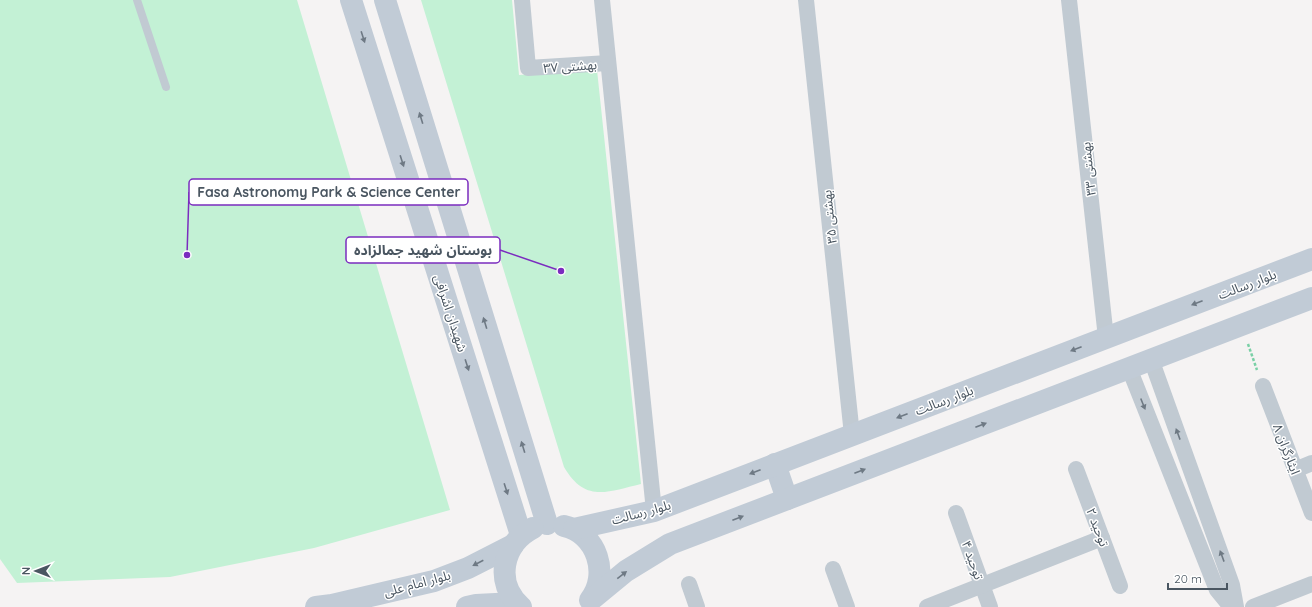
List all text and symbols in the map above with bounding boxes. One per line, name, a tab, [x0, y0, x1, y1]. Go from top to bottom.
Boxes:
one-way arrow	[360, 32, 366, 44]
street label: بهشتی ۳۷	[543, 56, 598, 77]
one-way arrow	[418, 112, 424, 124]
street label: بهشتی ۳۳	[1077, 141, 1100, 197]
one-way arrow	[400, 155, 406, 167]
callout: Fasa Astronomy Park & Science Center	[189, 179, 468, 205]
text: Fasa Astronomy Park & Science Center	[197, 183, 461, 201]
street label: بهشتی ۳۵	[818, 189, 841, 245]
callout: بوستان شهید جمالزاده	[346, 237, 500, 263]
text: بوستان شهید جمالزاده	[354, 241, 492, 259]
street label: بلوار رسالت	[1216, 266, 1278, 302]
street label: شهیدان اشرافی	[430, 272, 471, 354]
one-way arrow	[1191, 300, 1203, 306]
one-way arrow	[482, 316, 488, 328]
one-way arrow	[1069, 347, 1081, 353]
one-way arrow	[464, 359, 470, 371]
street label: بلوار رسالت	[913, 382, 975, 418]
one-way arrow	[1141, 399, 1147, 411]
one-way arrow	[896, 413, 908, 419]
one-way arrow	[976, 421, 988, 427]
street label: ایثارگران ۸	[1269, 421, 1304, 477]
one-way arrow	[1175, 427, 1181, 439]
one-way arrow	[520, 441, 526, 453]
one-way arrow	[854, 468, 866, 474]
one-way arrow	[748, 470, 760, 476]
one-way arrow	[504, 483, 510, 495]
street label: بلوار رسالت	[610, 496, 672, 528]
street label: توحید ۲	[1083, 505, 1113, 549]
one-way arrow	[733, 515, 745, 521]
street label: توحید ۴	[959, 538, 987, 582]
one-way arrow	[1219, 550, 1225, 562]
north arrow	[16, 551, 56, 591]
one-way arrow	[472, 559, 484, 566]
scale bar	[1168, 565, 1227, 591]
street label: بلوار امام علی	[382, 566, 453, 602]
text: N	[19, 567, 33, 575]
one-way arrow	[617, 570, 628, 579]
text: 20 m	[1174, 571, 1202, 586]

